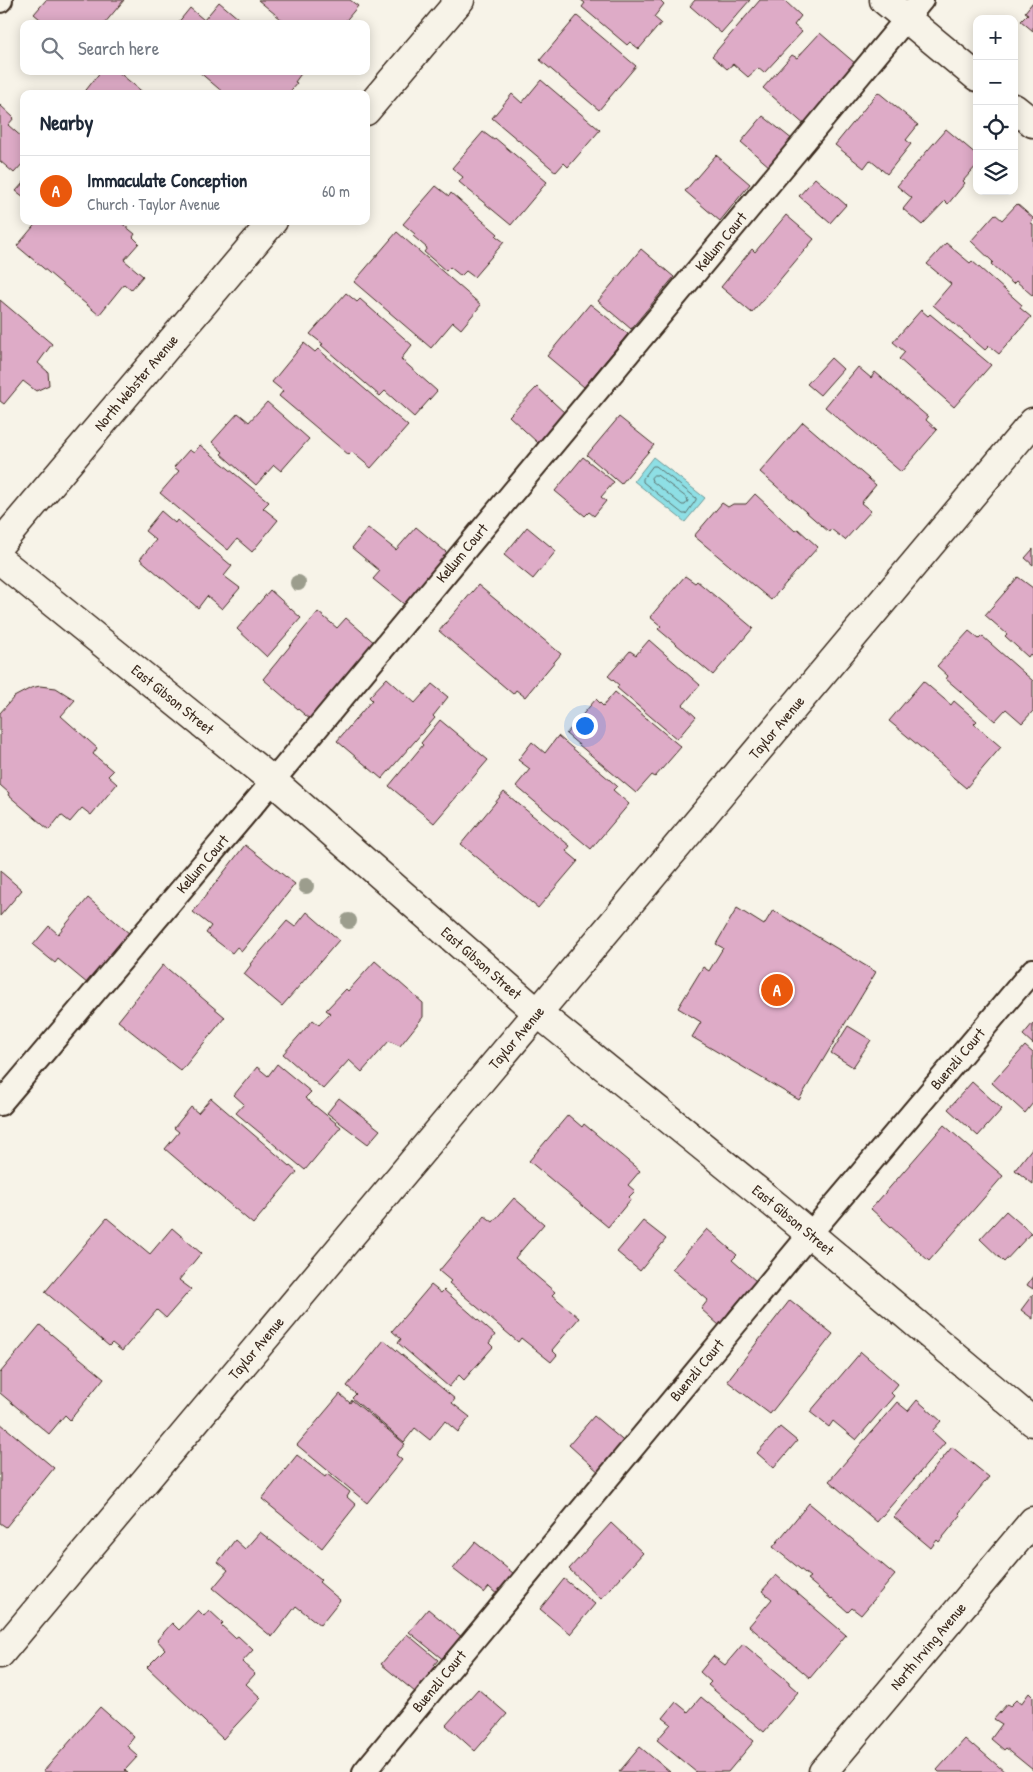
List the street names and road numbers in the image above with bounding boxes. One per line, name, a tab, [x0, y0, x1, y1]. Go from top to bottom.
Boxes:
street label: Kellum Court	[690, 207, 752, 276]
street label: North Webster Avenue	[89, 330, 183, 435]
street label: Kellum Court	[431, 518, 493, 587]
street label: East Gibson Street	[127, 659, 219, 740]
street label: Taylor Avenue	[744, 691, 809, 763]
street label: Kellum Court	[171, 829, 234, 898]
street label: East Gibson Street	[437, 922, 527, 1005]
street label: Taylor Avenue	[484, 1001, 549, 1074]
street label: Buenzli Court	[925, 1023, 990, 1094]
street label: East Gibson Street	[748, 1180, 839, 1261]
street label: Taylor Avenue	[223, 1312, 289, 1384]
street label: Buenzli Court	[665, 1334, 729, 1405]
street label: North Irving Avenue	[885, 1598, 971, 1694]
street label: Buenzli Court	[407, 1645, 471, 1716]

